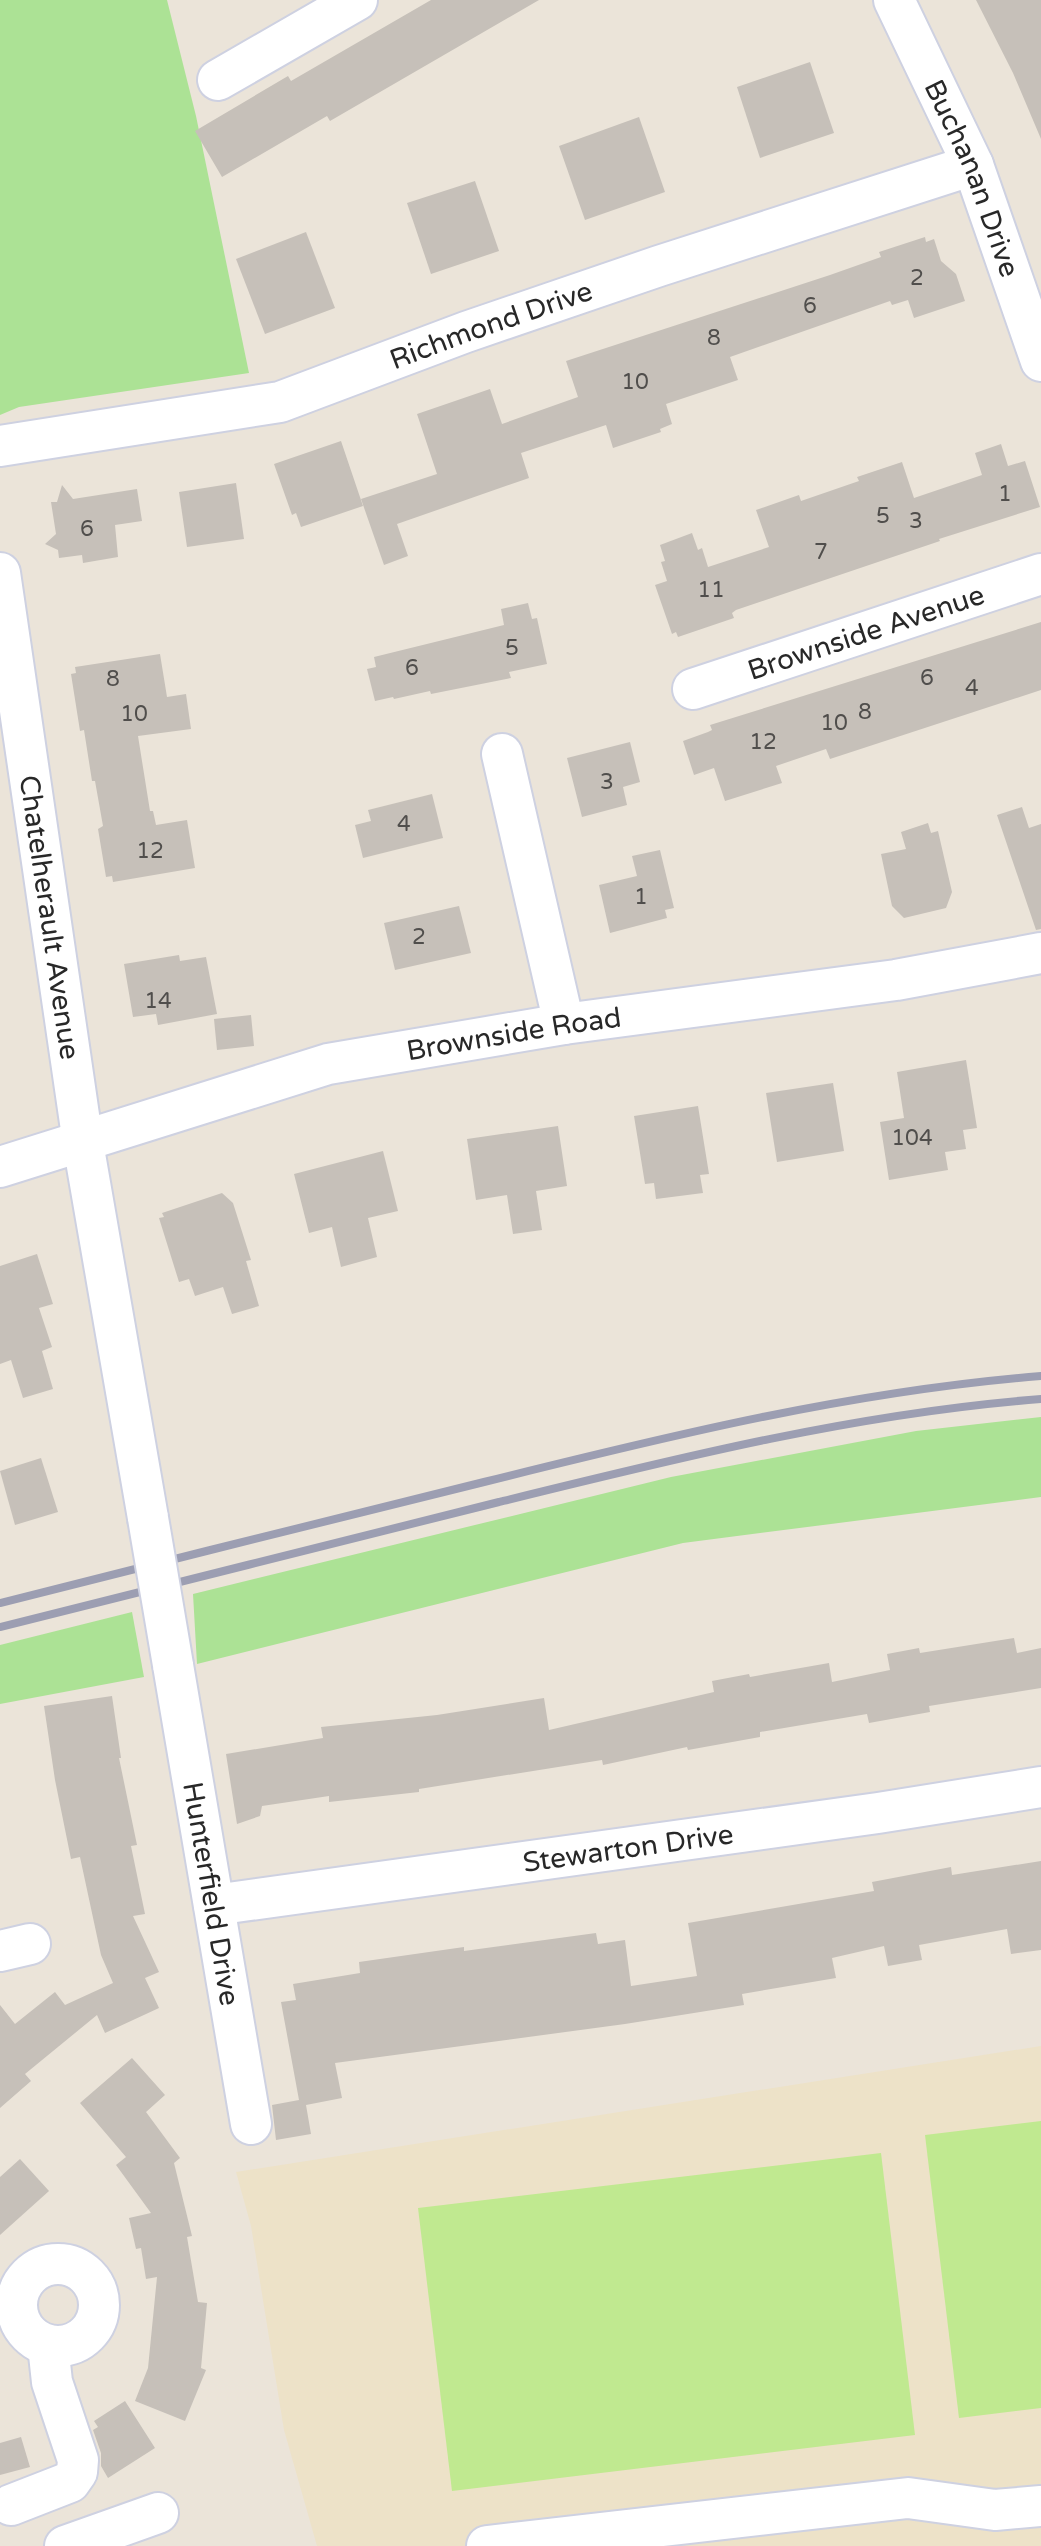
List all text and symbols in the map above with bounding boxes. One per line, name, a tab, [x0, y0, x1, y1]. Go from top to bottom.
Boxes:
street label: Buchanan Drive	[917, 74, 1027, 282]
house number: 2	[910, 265, 924, 291]
street label: Richmond Drive	[385, 274, 597, 377]
house number: 6	[803, 293, 817, 319]
house number: 8	[707, 325, 721, 351]
house number: 10	[621, 369, 649, 395]
house number: 1	[998, 481, 1012, 507]
house number: 5	[876, 503, 890, 529]
house number: 3	[909, 508, 923, 534]
house number: 6	[80, 516, 94, 542]
house number: 7	[814, 539, 828, 565]
house number: 11	[697, 577, 725, 603]
street label: Brownside Avenue	[743, 578, 989, 688]
house number: 5	[505, 635, 519, 661]
house number: 6	[405, 655, 419, 681]
house number: 6	[920, 665, 934, 691]
house number: 8	[106, 666, 120, 692]
house number: 4	[965, 675, 979, 701]
house number: 8	[858, 699, 872, 725]
house number: 10	[120, 701, 148, 727]
house number: 10	[820, 710, 848, 736]
house number: 12	[749, 729, 777, 755]
house number: 3	[600, 769, 614, 795]
street label: Chatelherault Avenue	[12, 773, 87, 1062]
house number: 4	[397, 811, 411, 837]
house number: 12	[136, 838, 164, 864]
house number: 1	[634, 884, 648, 910]
house number: 2	[412, 924, 426, 950]
house number: 14	[144, 988, 172, 1014]
street label: Brownside Road	[404, 1001, 623, 1068]
house number: 104	[891, 1125, 933, 1151]
street label: Hunterfield Drive	[175, 1779, 247, 2008]
street label: Stewarton Drive	[521, 1817, 736, 1880]

